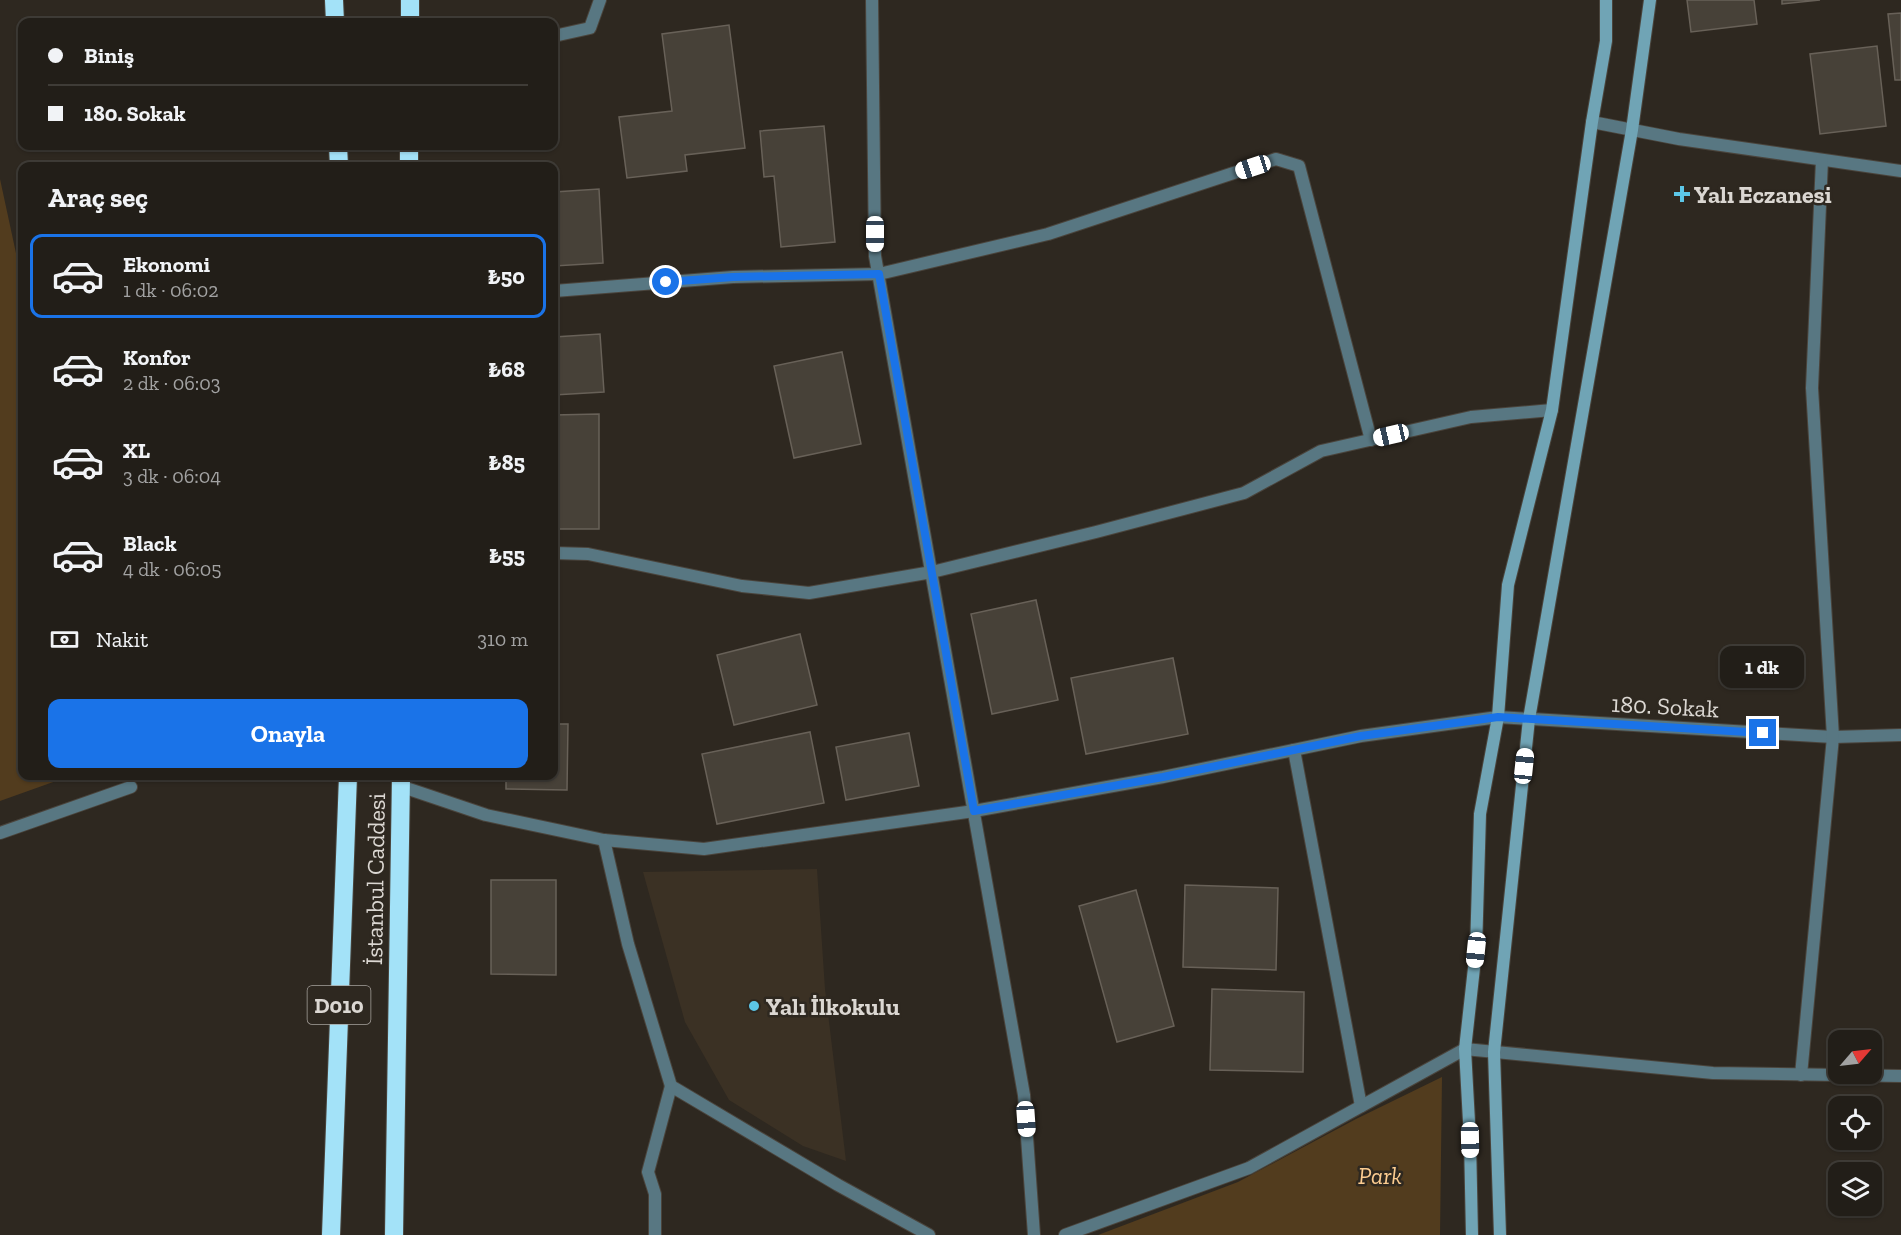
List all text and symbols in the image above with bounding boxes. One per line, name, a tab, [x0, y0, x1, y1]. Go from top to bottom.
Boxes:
text: Biniş	[84, 42, 134, 69]
text: 180. Sokak	[84, 100, 186, 127]
car	[1233, 153, 1273, 181]
place label: Yalı Eczanesi	[1694, 180, 1832, 209]
text: Araç seç	[48, 182, 148, 214]
marker: Yalı Eczanesi	[1675, 187, 1689, 201]
car	[866, 216, 884, 252]
icon: car	[51, 249, 105, 303]
text: Ekonomi	[123, 251, 210, 278]
text: ₺50	[488, 263, 525, 290]
route start	[652, 268, 679, 295]
text: 1 dk · 06:02	[123, 278, 219, 302]
icon: car	[51, 342, 105, 396]
text: Konfor	[123, 344, 191, 371]
text: ₺68	[488, 356, 525, 383]
text: 2 dk · 06:03	[123, 371, 221, 395]
car	[1371, 422, 1411, 448]
icon: car	[51, 435, 105, 489]
text: XL	[123, 437, 150, 464]
text: ₺85	[488, 449, 525, 476]
text: 3 dk · 06:04	[123, 464, 221, 488]
icon: car	[51, 528, 105, 582]
text: Black	[123, 530, 177, 557]
text: ₺55	[489, 542, 525, 569]
text: 4 dk · 06:05	[123, 557, 222, 581]
icon: cash	[48, 623, 81, 656]
text: Nakit	[96, 626, 148, 653]
text: 310 m	[477, 627, 528, 651]
callout: 1 dk	[1721, 646, 1805, 688]
text: 1 dk	[1745, 655, 1779, 679]
street label: 180. Sokak	[1610, 689, 1720, 723]
button: Onayla	[48, 699, 528, 768]
route end	[1749, 719, 1776, 746]
car	[1513, 747, 1535, 785]
street label: İstanbul Caddesi	[359, 792, 391, 965]
car	[1465, 931, 1487, 969]
road number: D010	[308, 986, 370, 1024]
place label: Yalı İlkokulu	[766, 992, 900, 1021]
marker: Yalı İlkokulu	[747, 999, 761, 1013]
north arrow	[1828, 1030, 1882, 1084]
map controls	[1828, 1030, 1882, 1216]
button: locate	[1828, 1096, 1882, 1150]
car	[1016, 1100, 1036, 1138]
car	[1461, 1122, 1479, 1158]
park label: Park	[1358, 1161, 1402, 1190]
button: layers	[1828, 1162, 1882, 1216]

